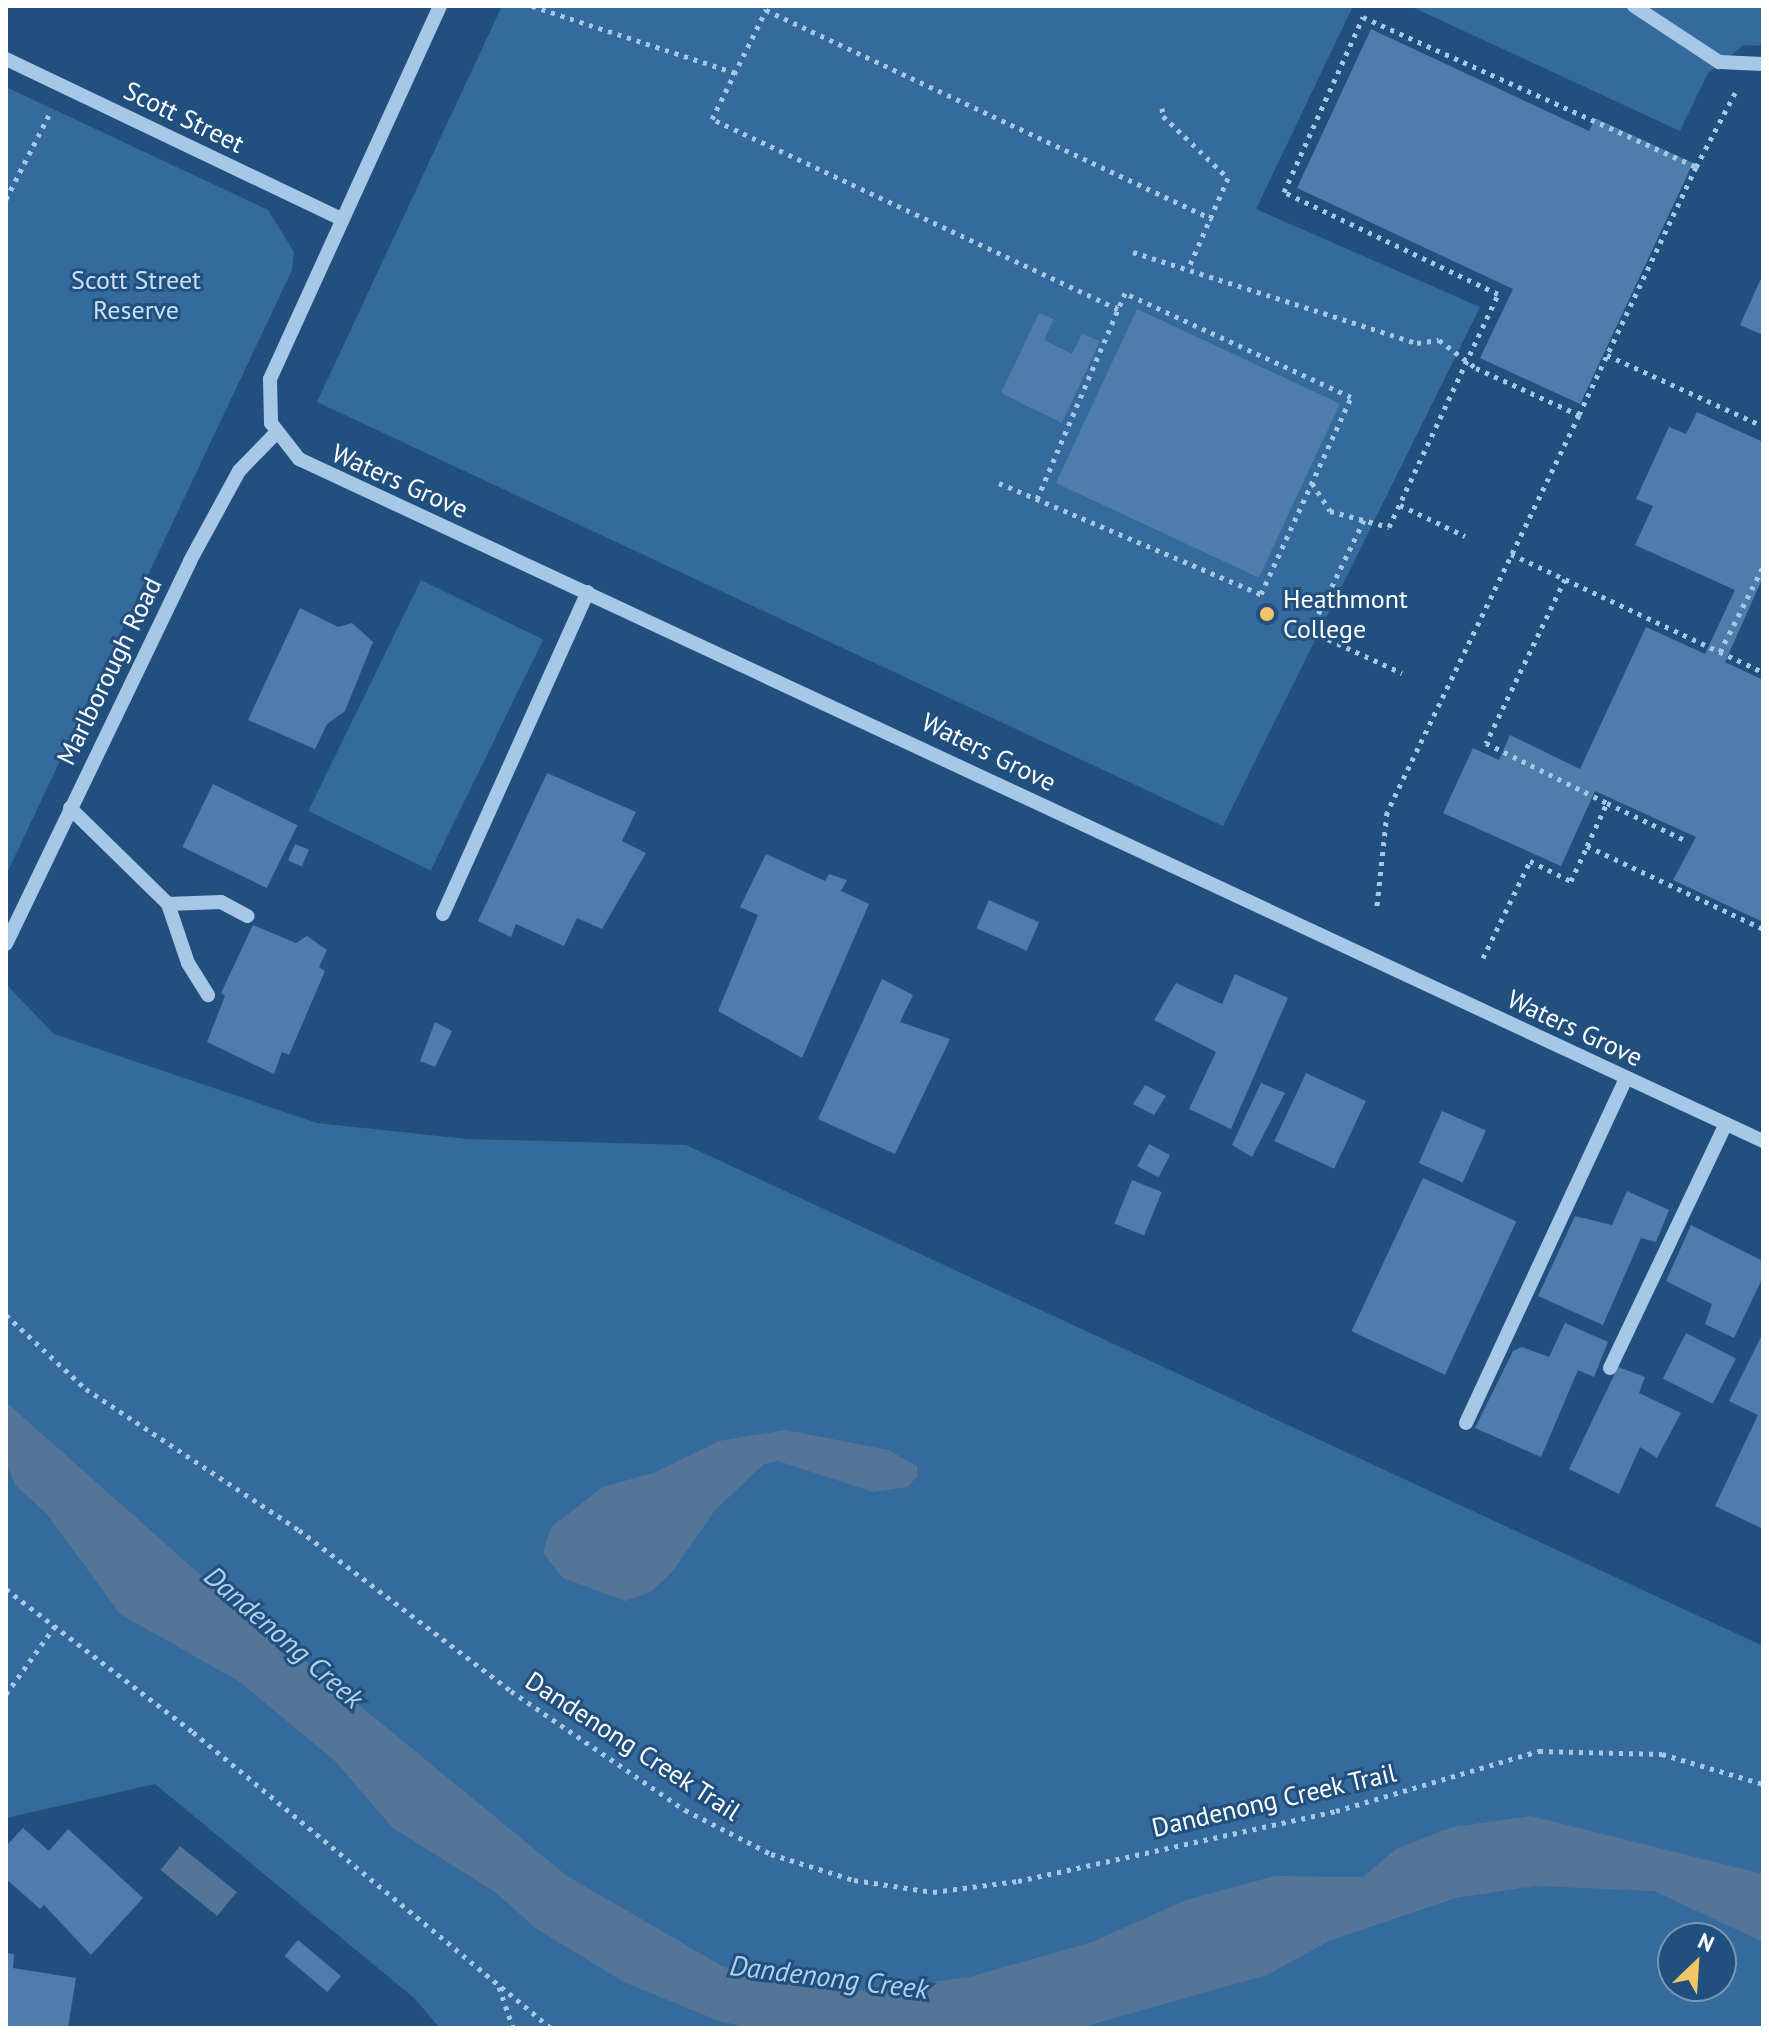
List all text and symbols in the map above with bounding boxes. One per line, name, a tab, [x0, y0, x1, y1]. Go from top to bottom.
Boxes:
street label: Scott Street	[119, 75, 249, 159]
park label: Scott Street Reserve	[71, 264, 201, 326]
street label: Waters Grove	[327, 437, 473, 525]
street label: Marlborough Road	[50, 572, 168, 770]
place label: Heathmont College	[1283, 583, 1408, 644]
marker: Heathmont College	[1258, 605, 1276, 623]
street label: Waters Grove	[917, 706, 1061, 798]
street label: Waters Grove	[1502, 983, 1648, 1073]
water label: Dandenong Creek	[198, 1559, 370, 1715]
street label: Dandenong Creek Trail	[519, 1664, 747, 1828]
street label: Dandenong Creek Trail	[1148, 1757, 1400, 1843]
north arrow	[1657, 1922, 1737, 2002]
text: N	[1694, 1926, 1719, 1958]
water label: Dandenong Creek	[728, 1948, 930, 2006]

